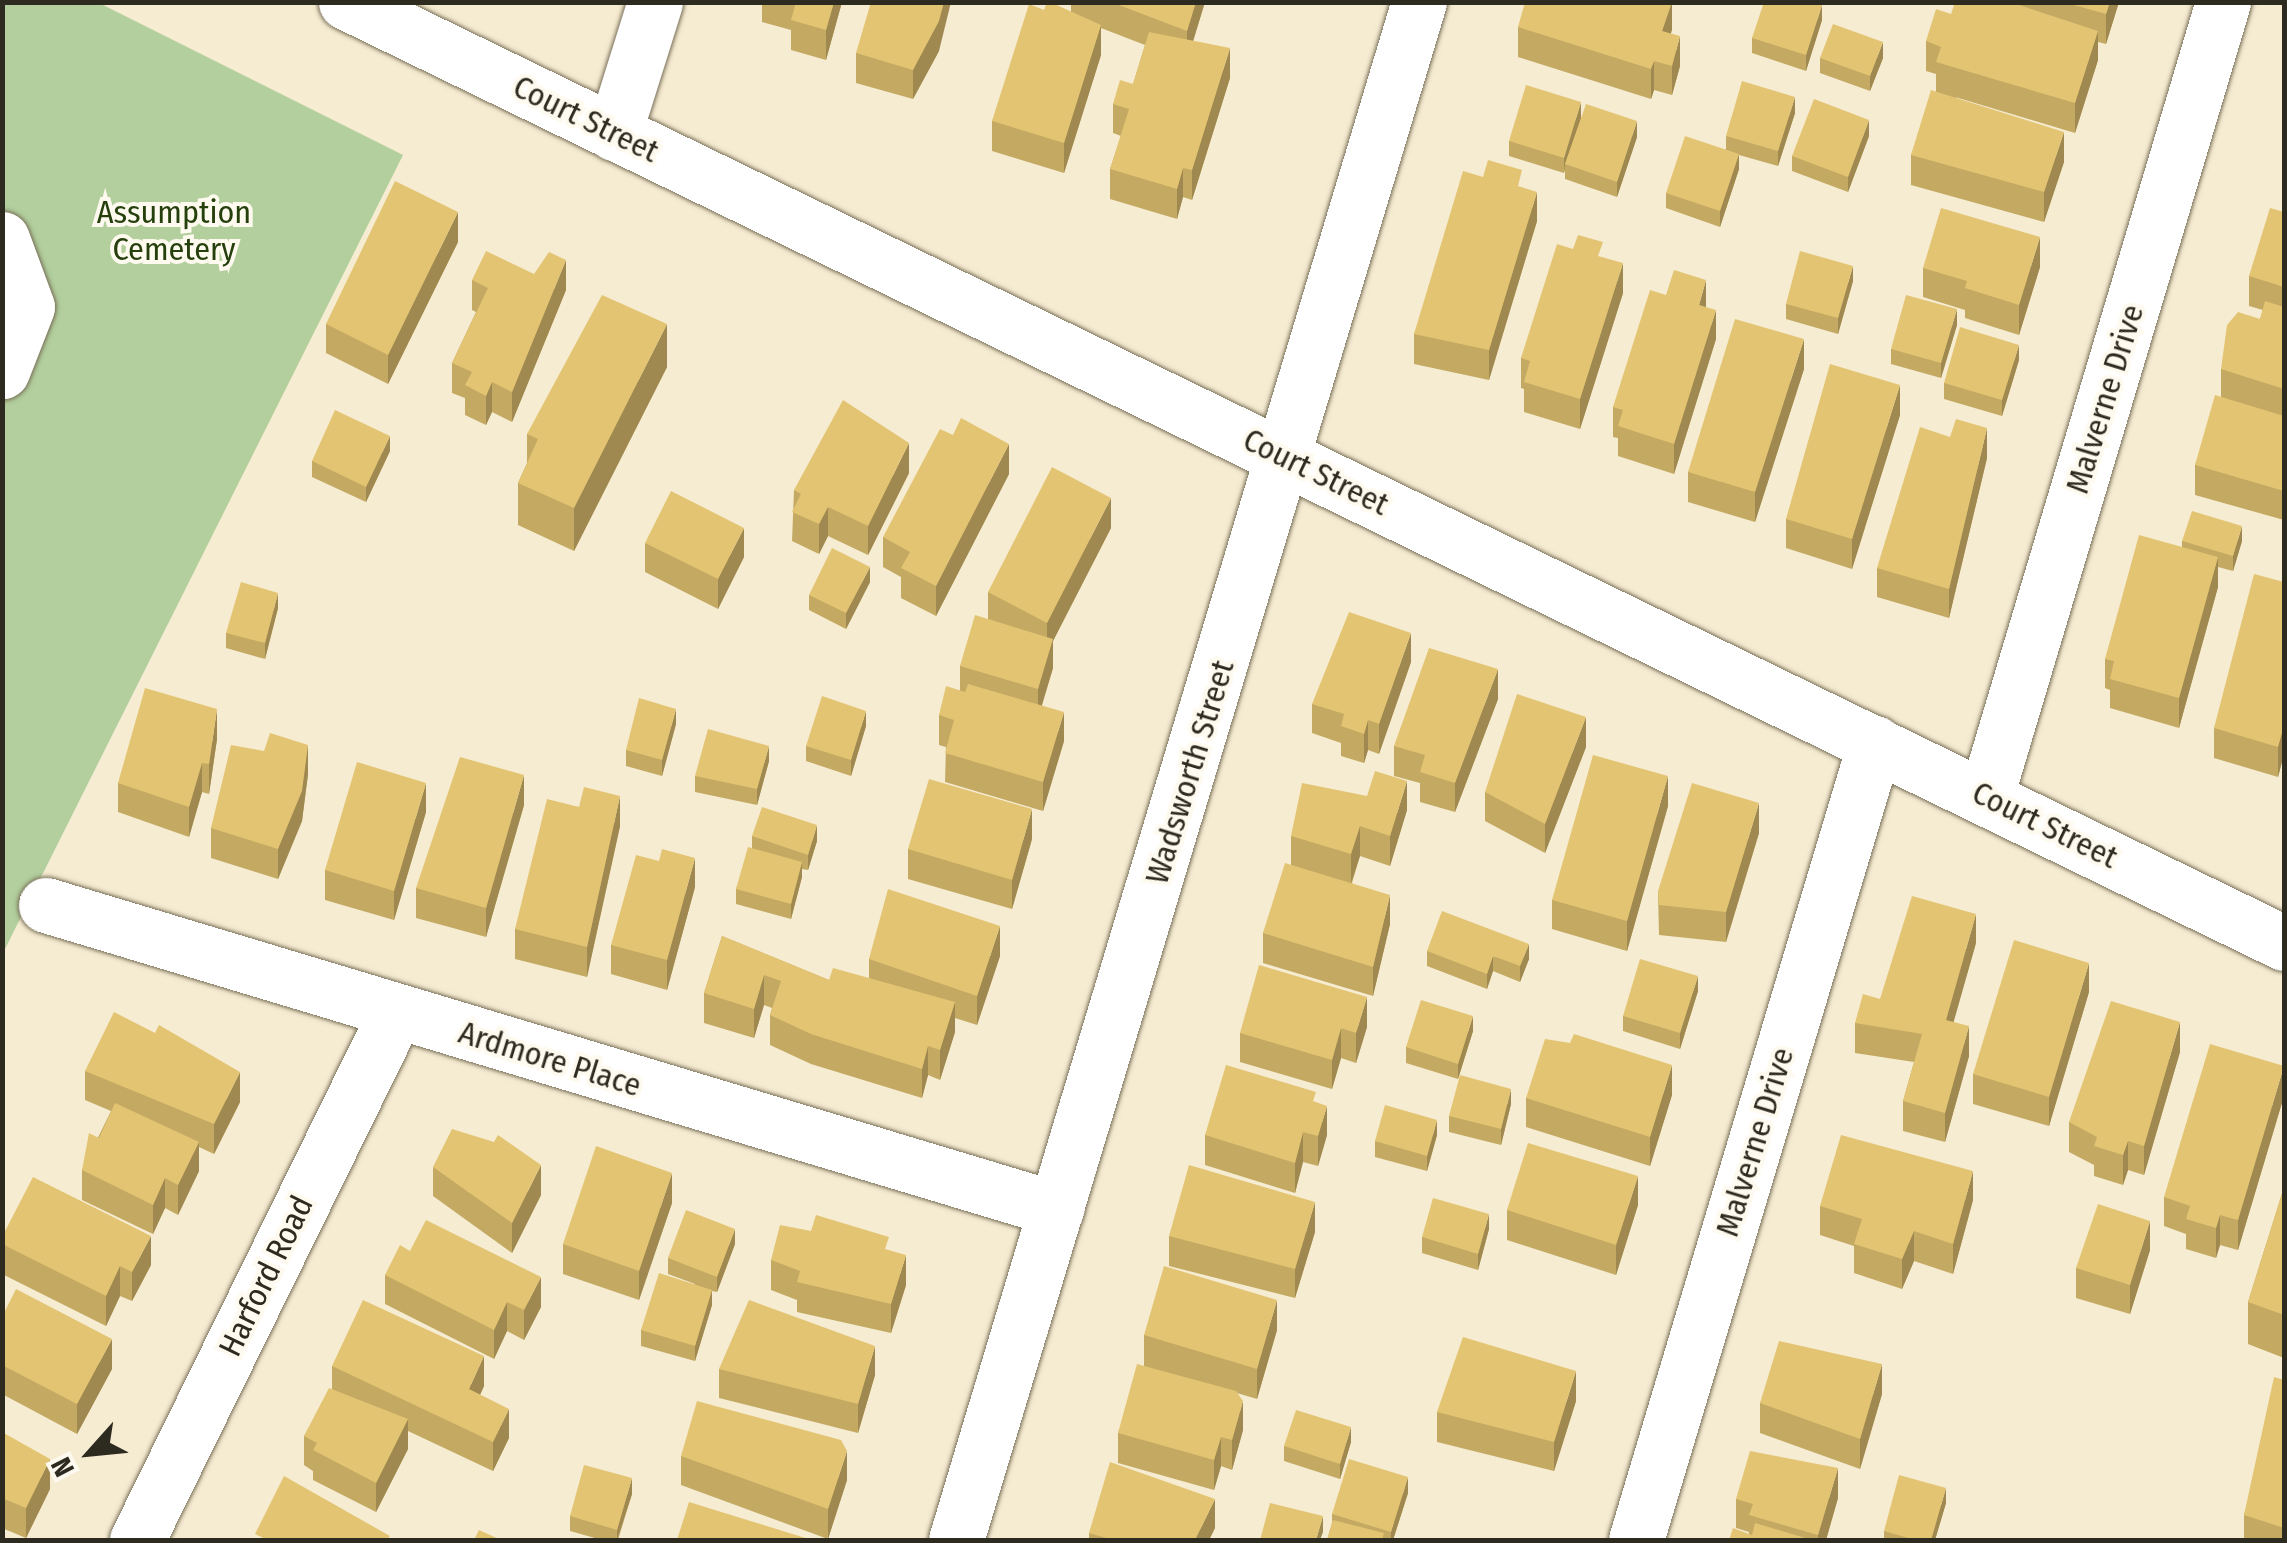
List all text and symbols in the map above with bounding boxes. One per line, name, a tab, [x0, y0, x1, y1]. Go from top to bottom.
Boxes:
street label: Court Street	[507, 67, 665, 171]
park label: Assumption Cemetery	[97, 194, 251, 269]
street label: Malverne Drive	[2058, 300, 2152, 498]
street label: Court Street	[1237, 420, 1395, 524]
street label: Wadsworth Street	[1138, 656, 1242, 888]
street label: Court Street	[1966, 773, 2124, 877]
street label: Ardmore Place	[454, 1013, 646, 1105]
street label: Malverne Drive	[1708, 1043, 1802, 1241]
street label: Harford Road	[211, 1189, 321, 1363]
north arrow	[40, 1403, 140, 1503]
text: N	[44, 1452, 81, 1482]

